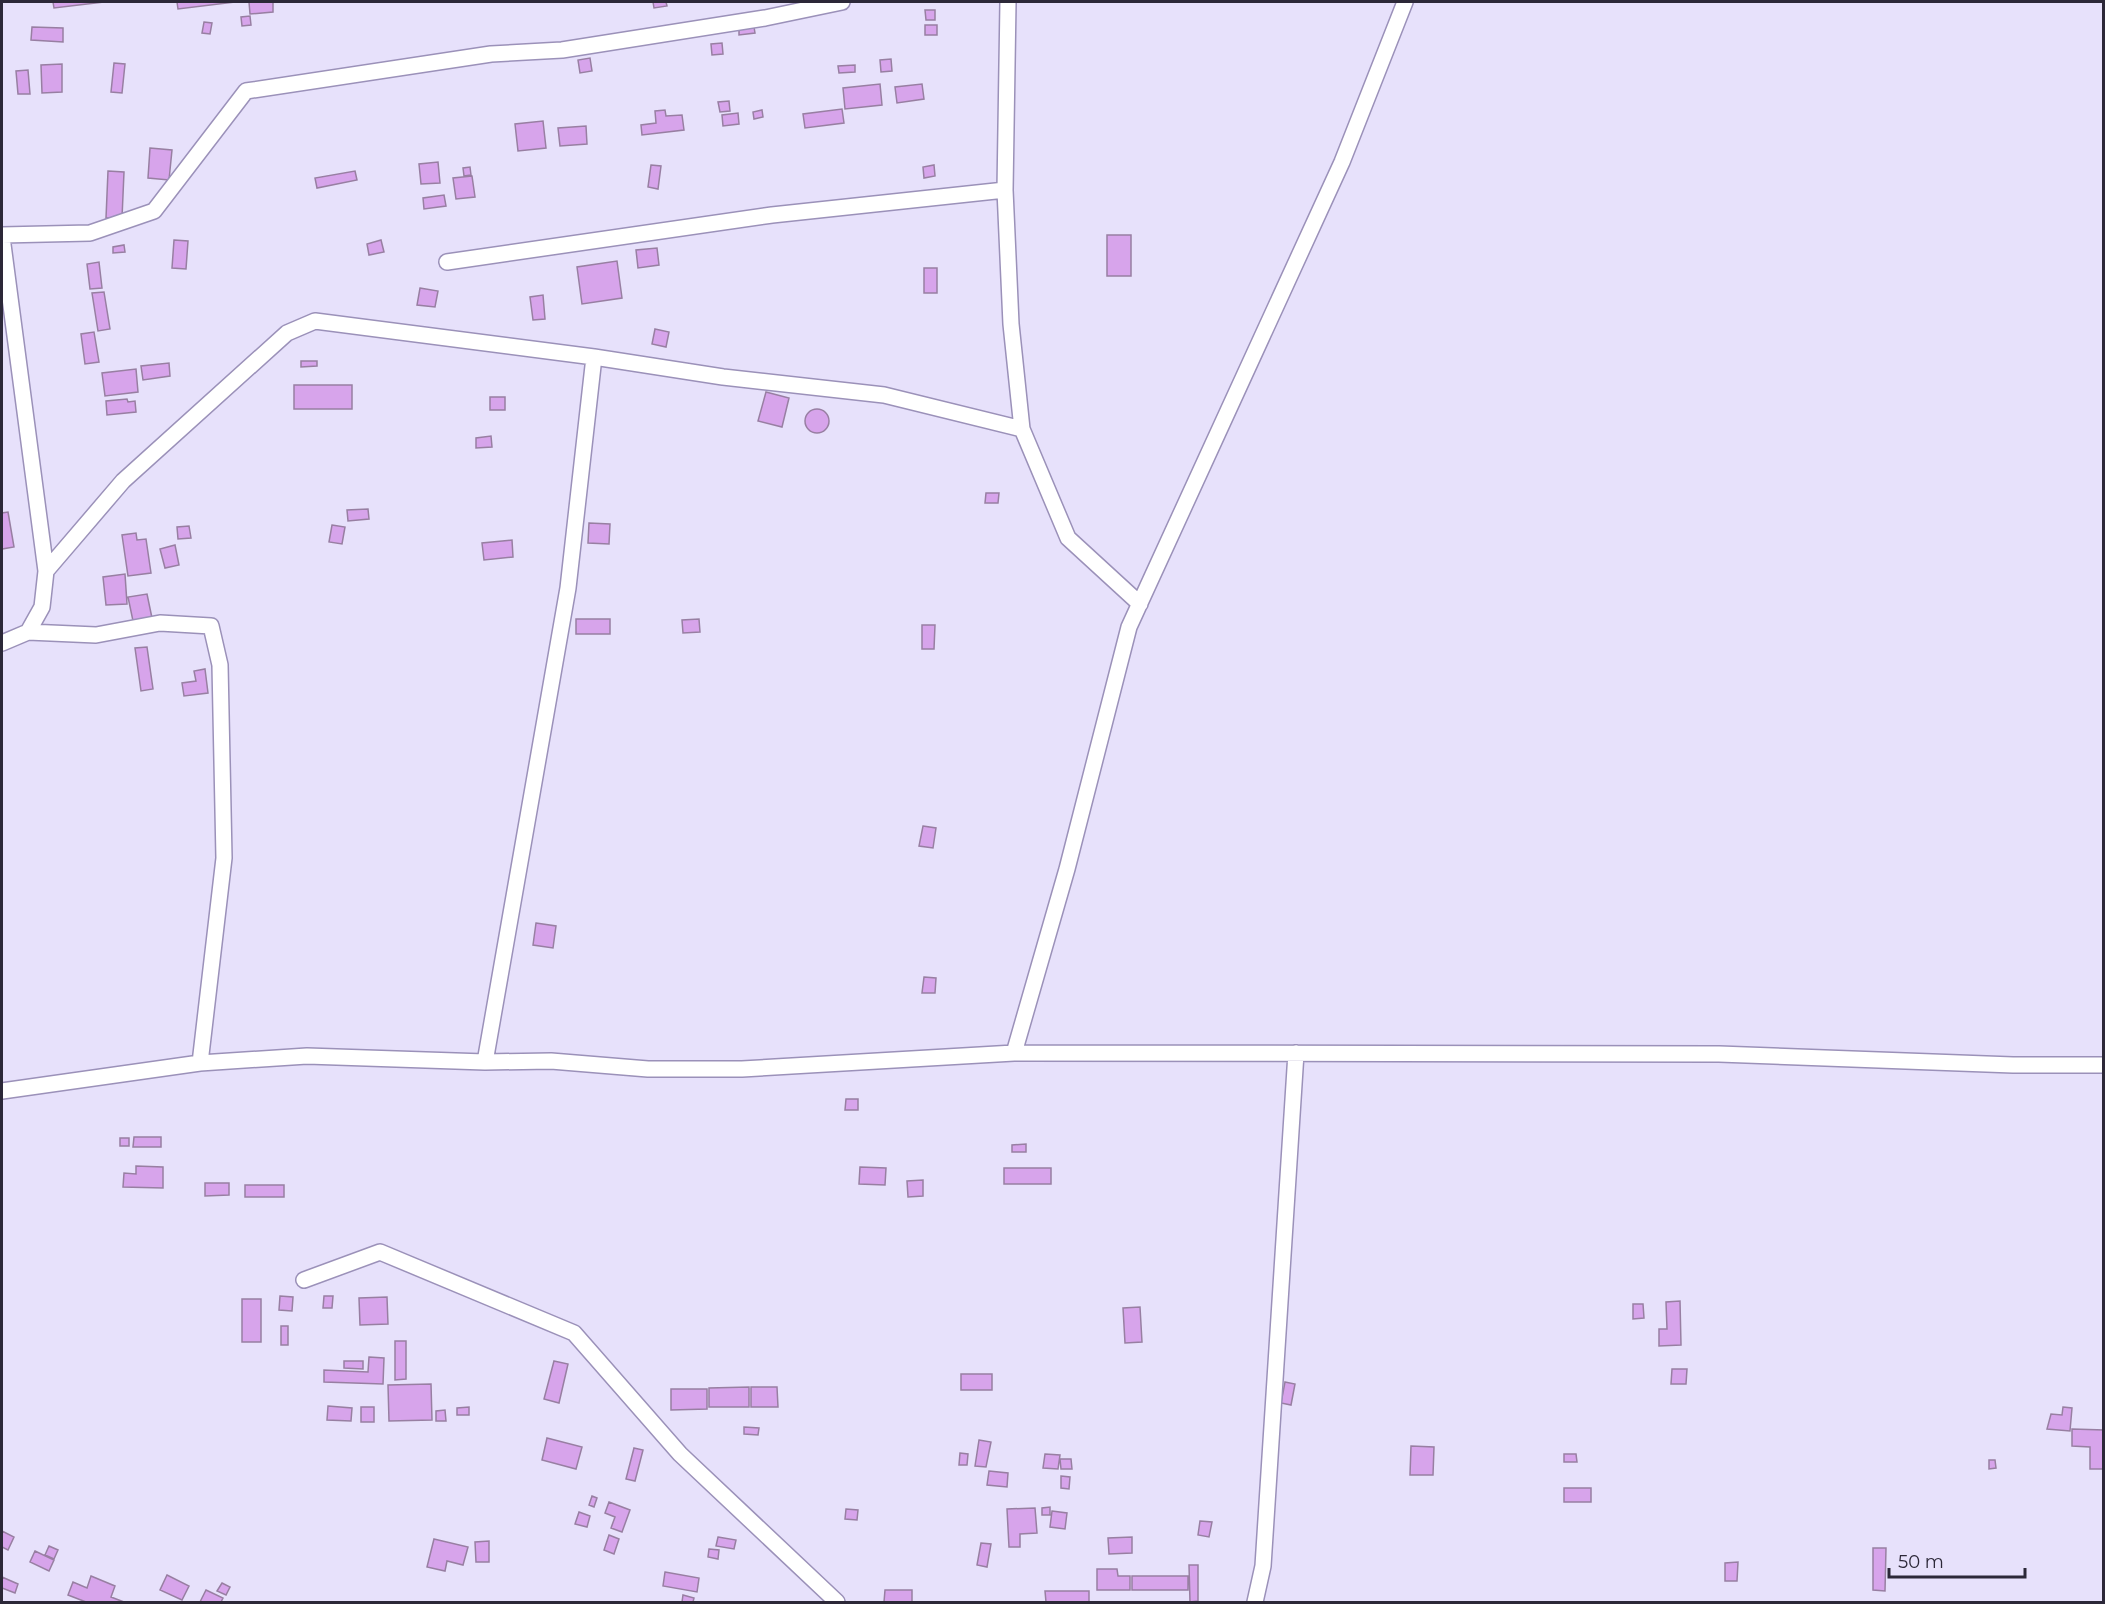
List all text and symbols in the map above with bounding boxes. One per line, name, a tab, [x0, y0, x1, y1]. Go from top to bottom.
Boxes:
scale bar	[1889, 1541, 2026, 1579]
text: 50 m	[1898, 1551, 1944, 1573]

